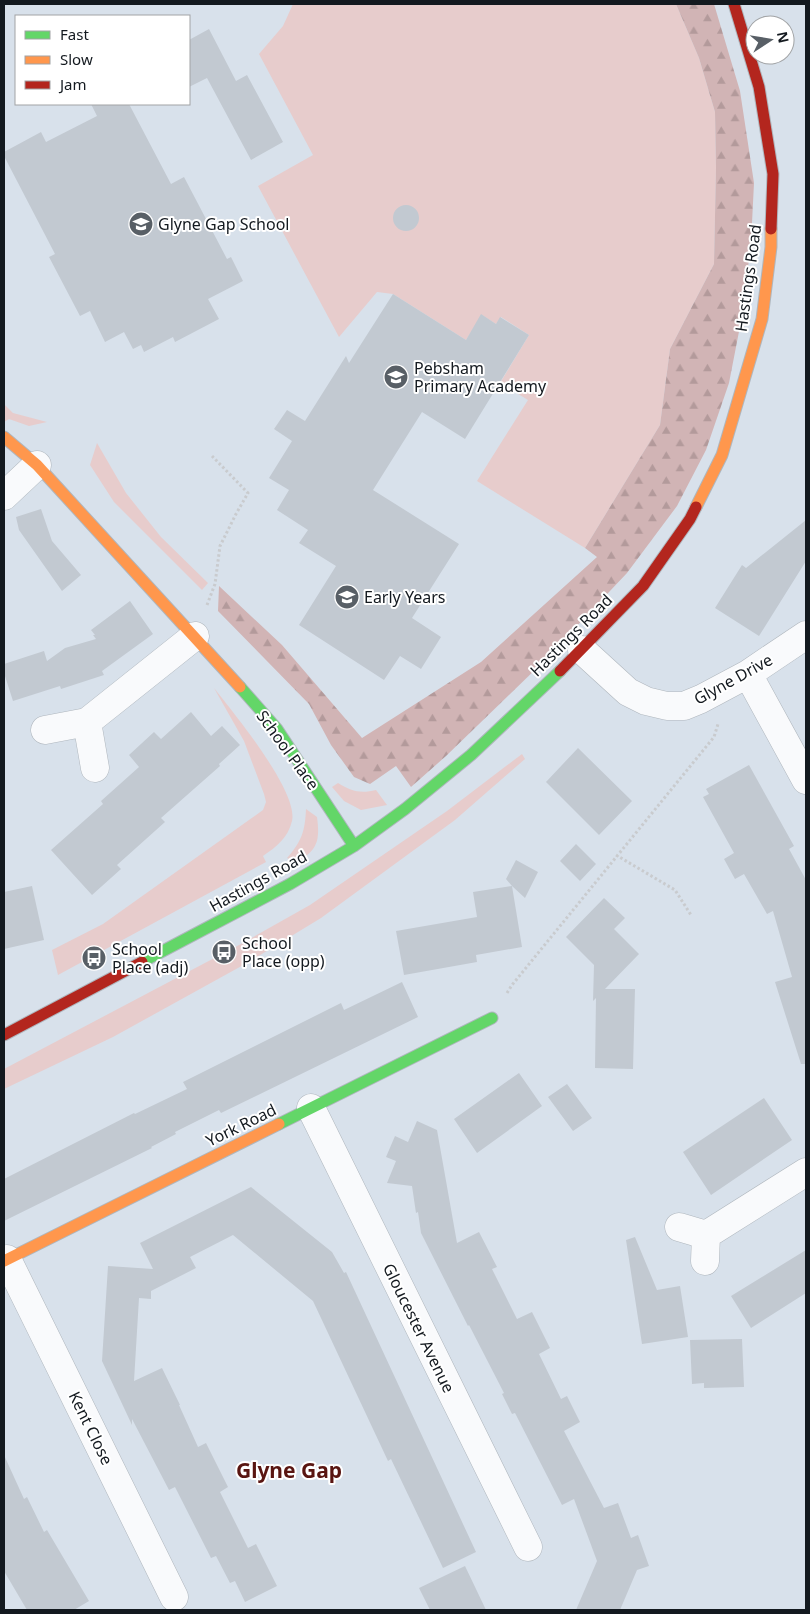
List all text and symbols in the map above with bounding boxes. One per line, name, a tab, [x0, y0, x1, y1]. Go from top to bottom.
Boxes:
legend	[15, 15, 190, 105]
north arrow	[745, 15, 795, 65]
text: Fast	[60, 24, 89, 44]
text: N	[773, 30, 794, 45]
text: Slow	[60, 49, 93, 69]
text: Jam	[58, 74, 87, 94]
school or university icon: Glyne Gap School	[128, 211, 154, 237]
place label: Glyne Gap School	[158, 213, 289, 235]
street label: Hastings Road	[730, 223, 766, 333]
place label: Pebsham Primary Academy	[414, 357, 547, 397]
school or university icon: Pebsham Primary Academy	[383, 364, 409, 390]
school or university icon: Early Years	[334, 584, 360, 610]
place label: Early Years	[364, 586, 445, 608]
street label: Hastings Road	[525, 589, 617, 681]
street label: Glyne Drive	[690, 648, 776, 710]
street label: School Place	[252, 706, 324, 794]
street label: Hastings Road	[205, 845, 311, 917]
place label: School Place (opp)	[242, 932, 325, 972]
place label: School Place (adj)	[112, 938, 188, 978]
bus stop icon: School Place (opp)	[211, 939, 237, 965]
bus stop icon: School Place (adj)	[81, 945, 107, 971]
street label: York Road	[202, 1099, 280, 1151]
street label: Gloucester Avenue	[378, 1260, 460, 1396]
street label: Kent Close	[64, 1388, 118, 1468]
district label: Glyne Gap	[236, 1456, 342, 1484]

